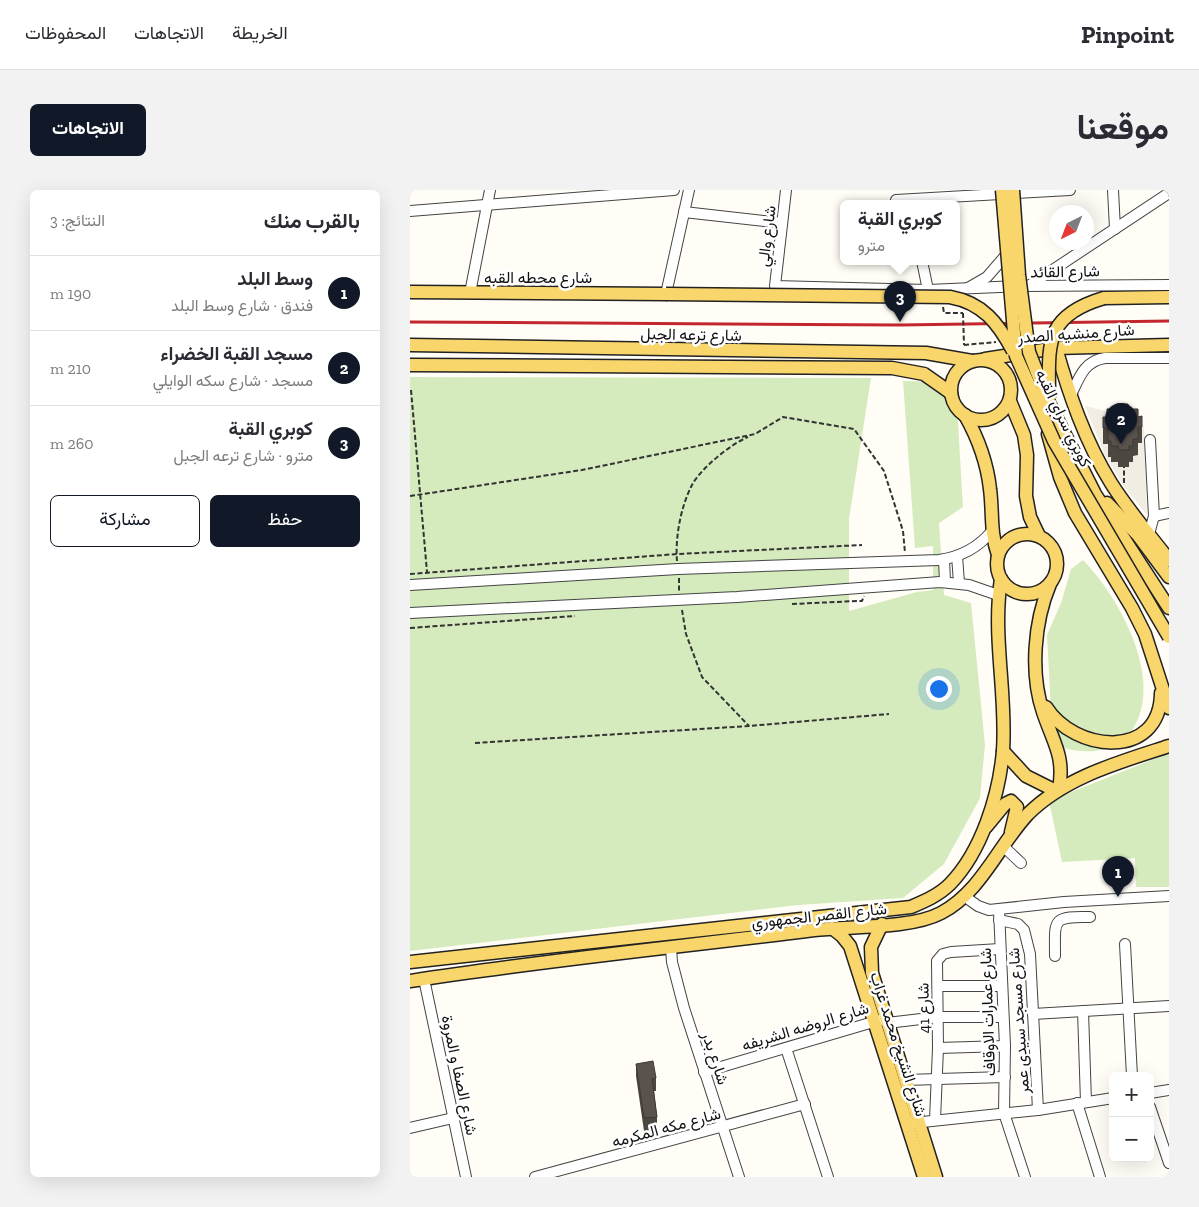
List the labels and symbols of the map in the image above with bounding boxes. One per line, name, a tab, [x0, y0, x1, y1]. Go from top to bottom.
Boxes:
street label: شارع والي	[753, 204, 784, 268]
north arrow	[1049, 205, 1094, 250]
street label: شارع القائد	[1030, 261, 1100, 284]
street label: شارع محطه القبه	[484, 268, 592, 289]
pin: 3	[884, 281, 916, 322]
street label: شارع منشيه الصدر	[1016, 320, 1135, 349]
street label: شارع ترعه الجبل	[640, 324, 742, 347]
street label: كوبري سراي القبه	[1028, 366, 1095, 472]
pin: 2	[1105, 403, 1137, 444]
your location	[926, 676, 952, 702]
pin: 1	[1102, 856, 1134, 897]
street label: شارع القصر الجمهوري	[750, 899, 888, 936]
street label: شارع عمارات الاوقاف	[976, 947, 1001, 1077]
street label: شارع مسجد سيدى عمر	[1004, 947, 1035, 1096]
street label: شارع الشيخ محمد غراب	[864, 969, 931, 1119]
street label: شارع 41	[914, 982, 935, 1033]
street label: شارع الروضه الشريفه	[739, 998, 872, 1057]
street label: شارع الصفا و المروة	[436, 1013, 482, 1137]
street label: شارع بدر	[696, 1028, 733, 1088]
street label: شارع مكه المكرمه	[610, 1104, 723, 1153]

